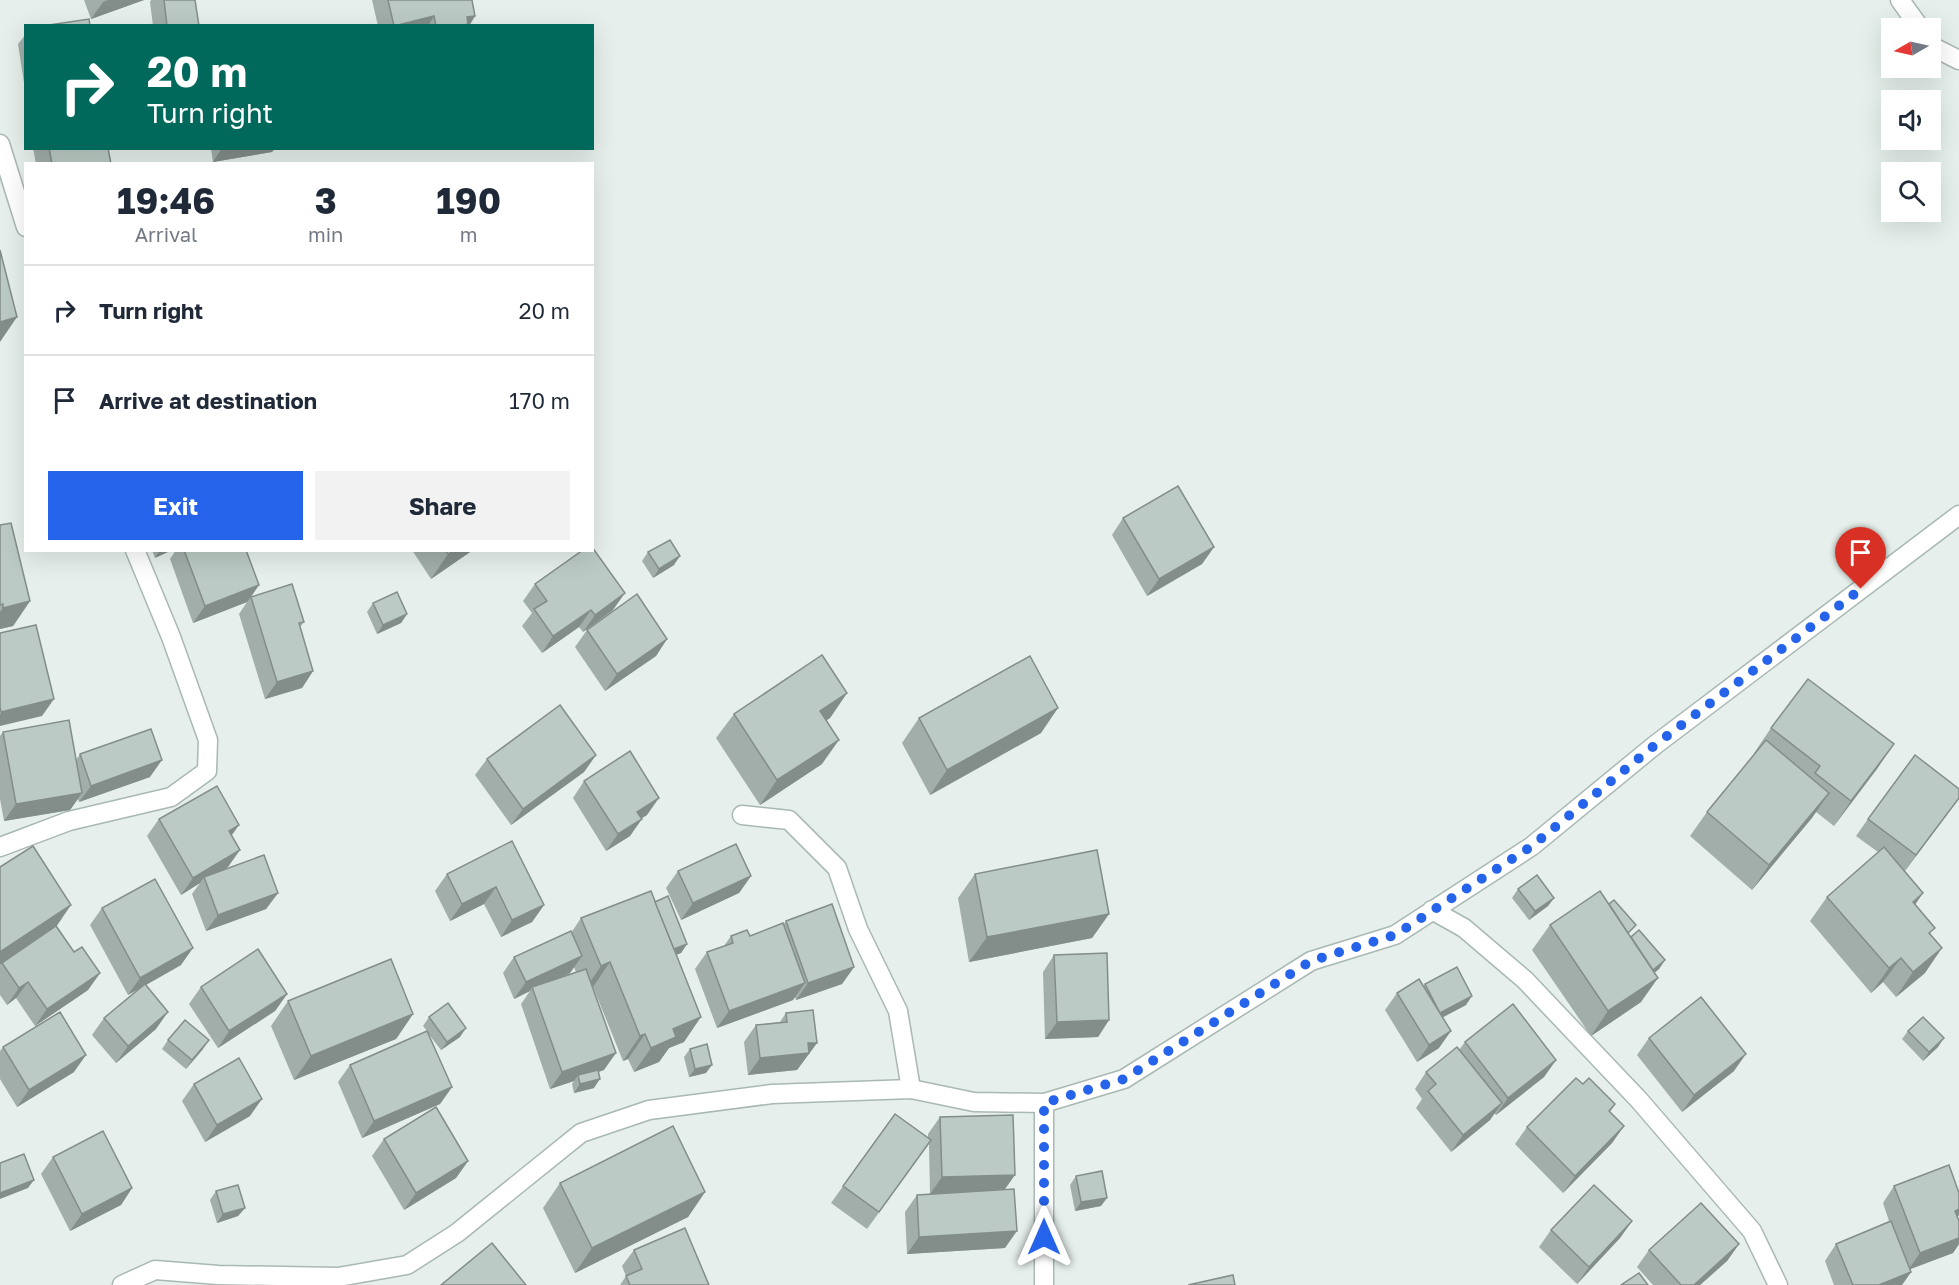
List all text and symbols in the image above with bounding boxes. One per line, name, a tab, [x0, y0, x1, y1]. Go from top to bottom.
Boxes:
north arrow	[1881, 18, 1941, 78]
map controls	[1881, 18, 1941, 222]
text: 20 m	[147, 46, 247, 96]
icon: right	[48, 48, 126, 126]
button: sound	[1881, 90, 1941, 150]
text: Turn right	[147, 97, 273, 129]
button: search	[1881, 162, 1941, 222]
text: 19:46	[117, 179, 215, 222]
text: 3	[315, 179, 337, 222]
text: 190	[436, 179, 501, 222]
text: Arrival	[135, 222, 197, 246]
text: min	[308, 222, 343, 246]
text: m	[460, 222, 478, 246]
icon: right	[48, 294, 81, 327]
text: Turn right	[99, 297, 203, 324]
text: 20 m	[519, 297, 570, 324]
icon: arrive	[48, 384, 81, 417]
text: Arrive at destination	[99, 387, 317, 414]
text: 170 m	[509, 387, 570, 414]
button: Exit	[48, 471, 303, 540]
button: Share	[315, 471, 570, 540]
pin	[1835, 527, 1886, 589]
icon: arrive	[1844, 536, 1877, 569]
position arrow	[1012, 1205, 1076, 1269]

